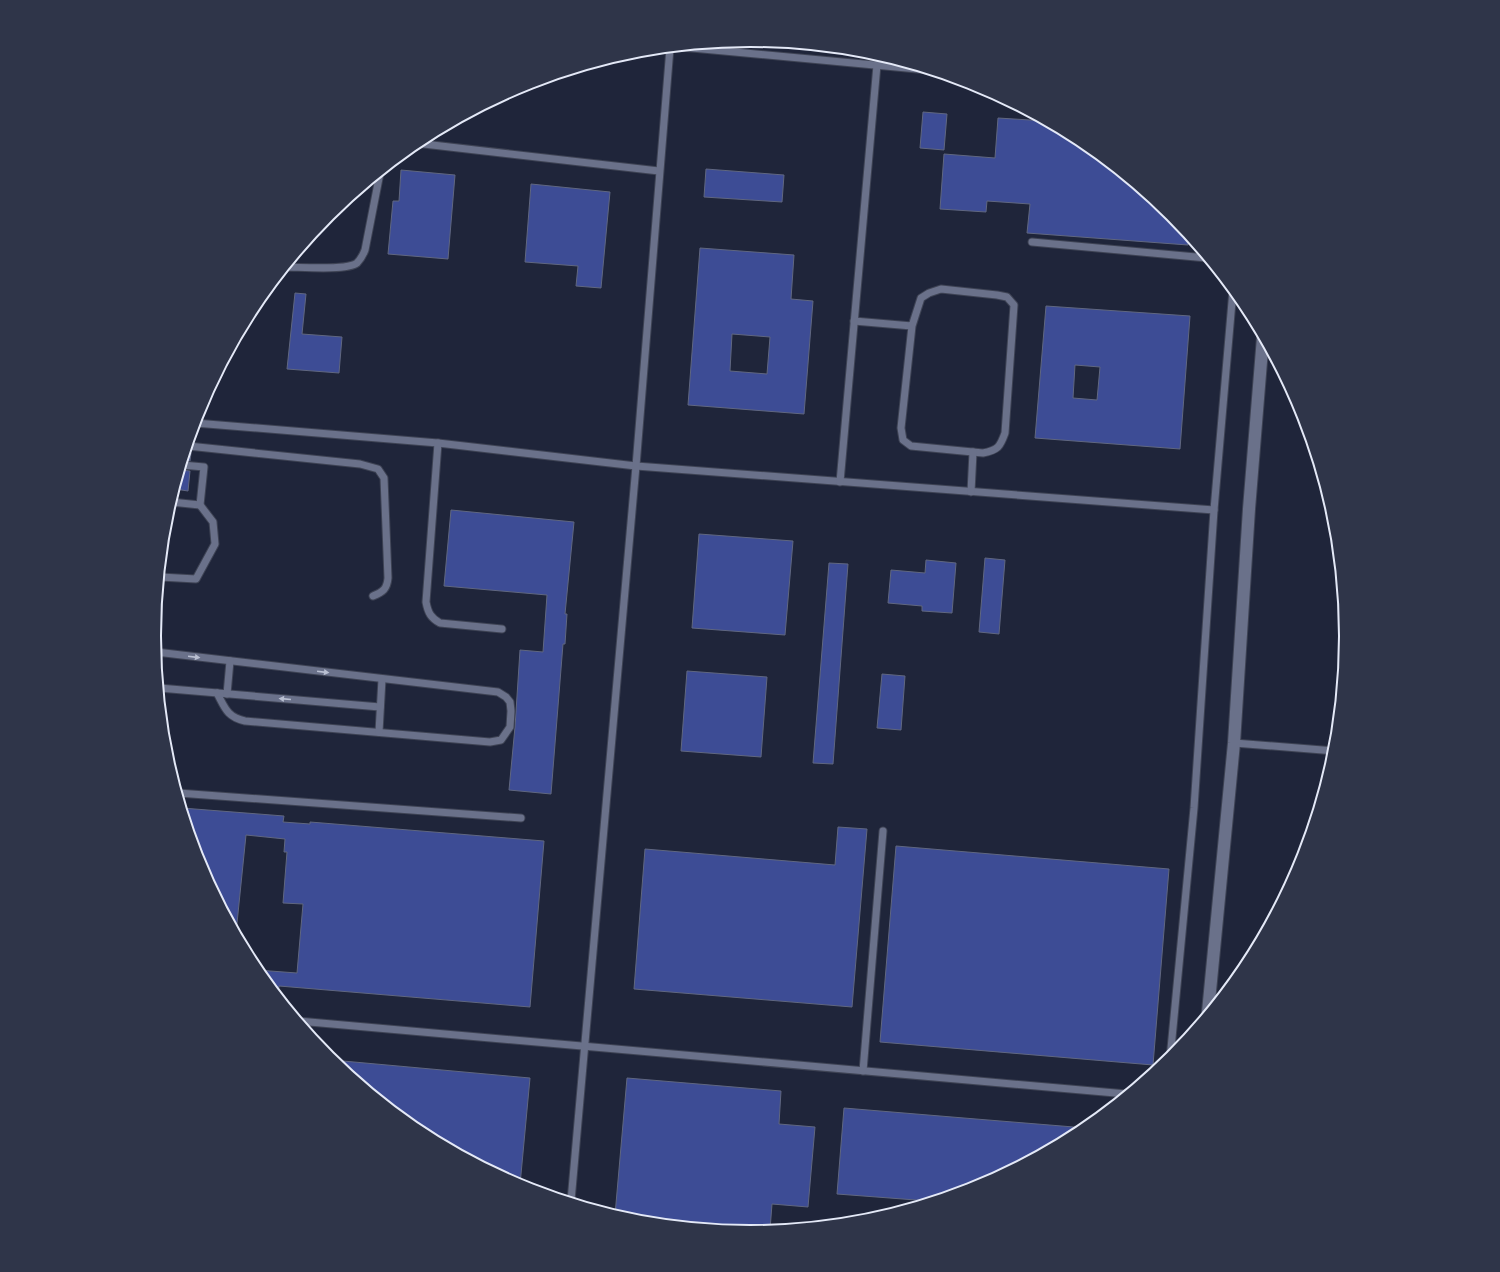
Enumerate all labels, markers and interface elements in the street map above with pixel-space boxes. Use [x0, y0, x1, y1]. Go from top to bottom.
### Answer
one-way arrow [188, 653, 200, 660]
one-way arrow [317, 669, 330, 675]
one-way arrow [279, 696, 291, 702]

